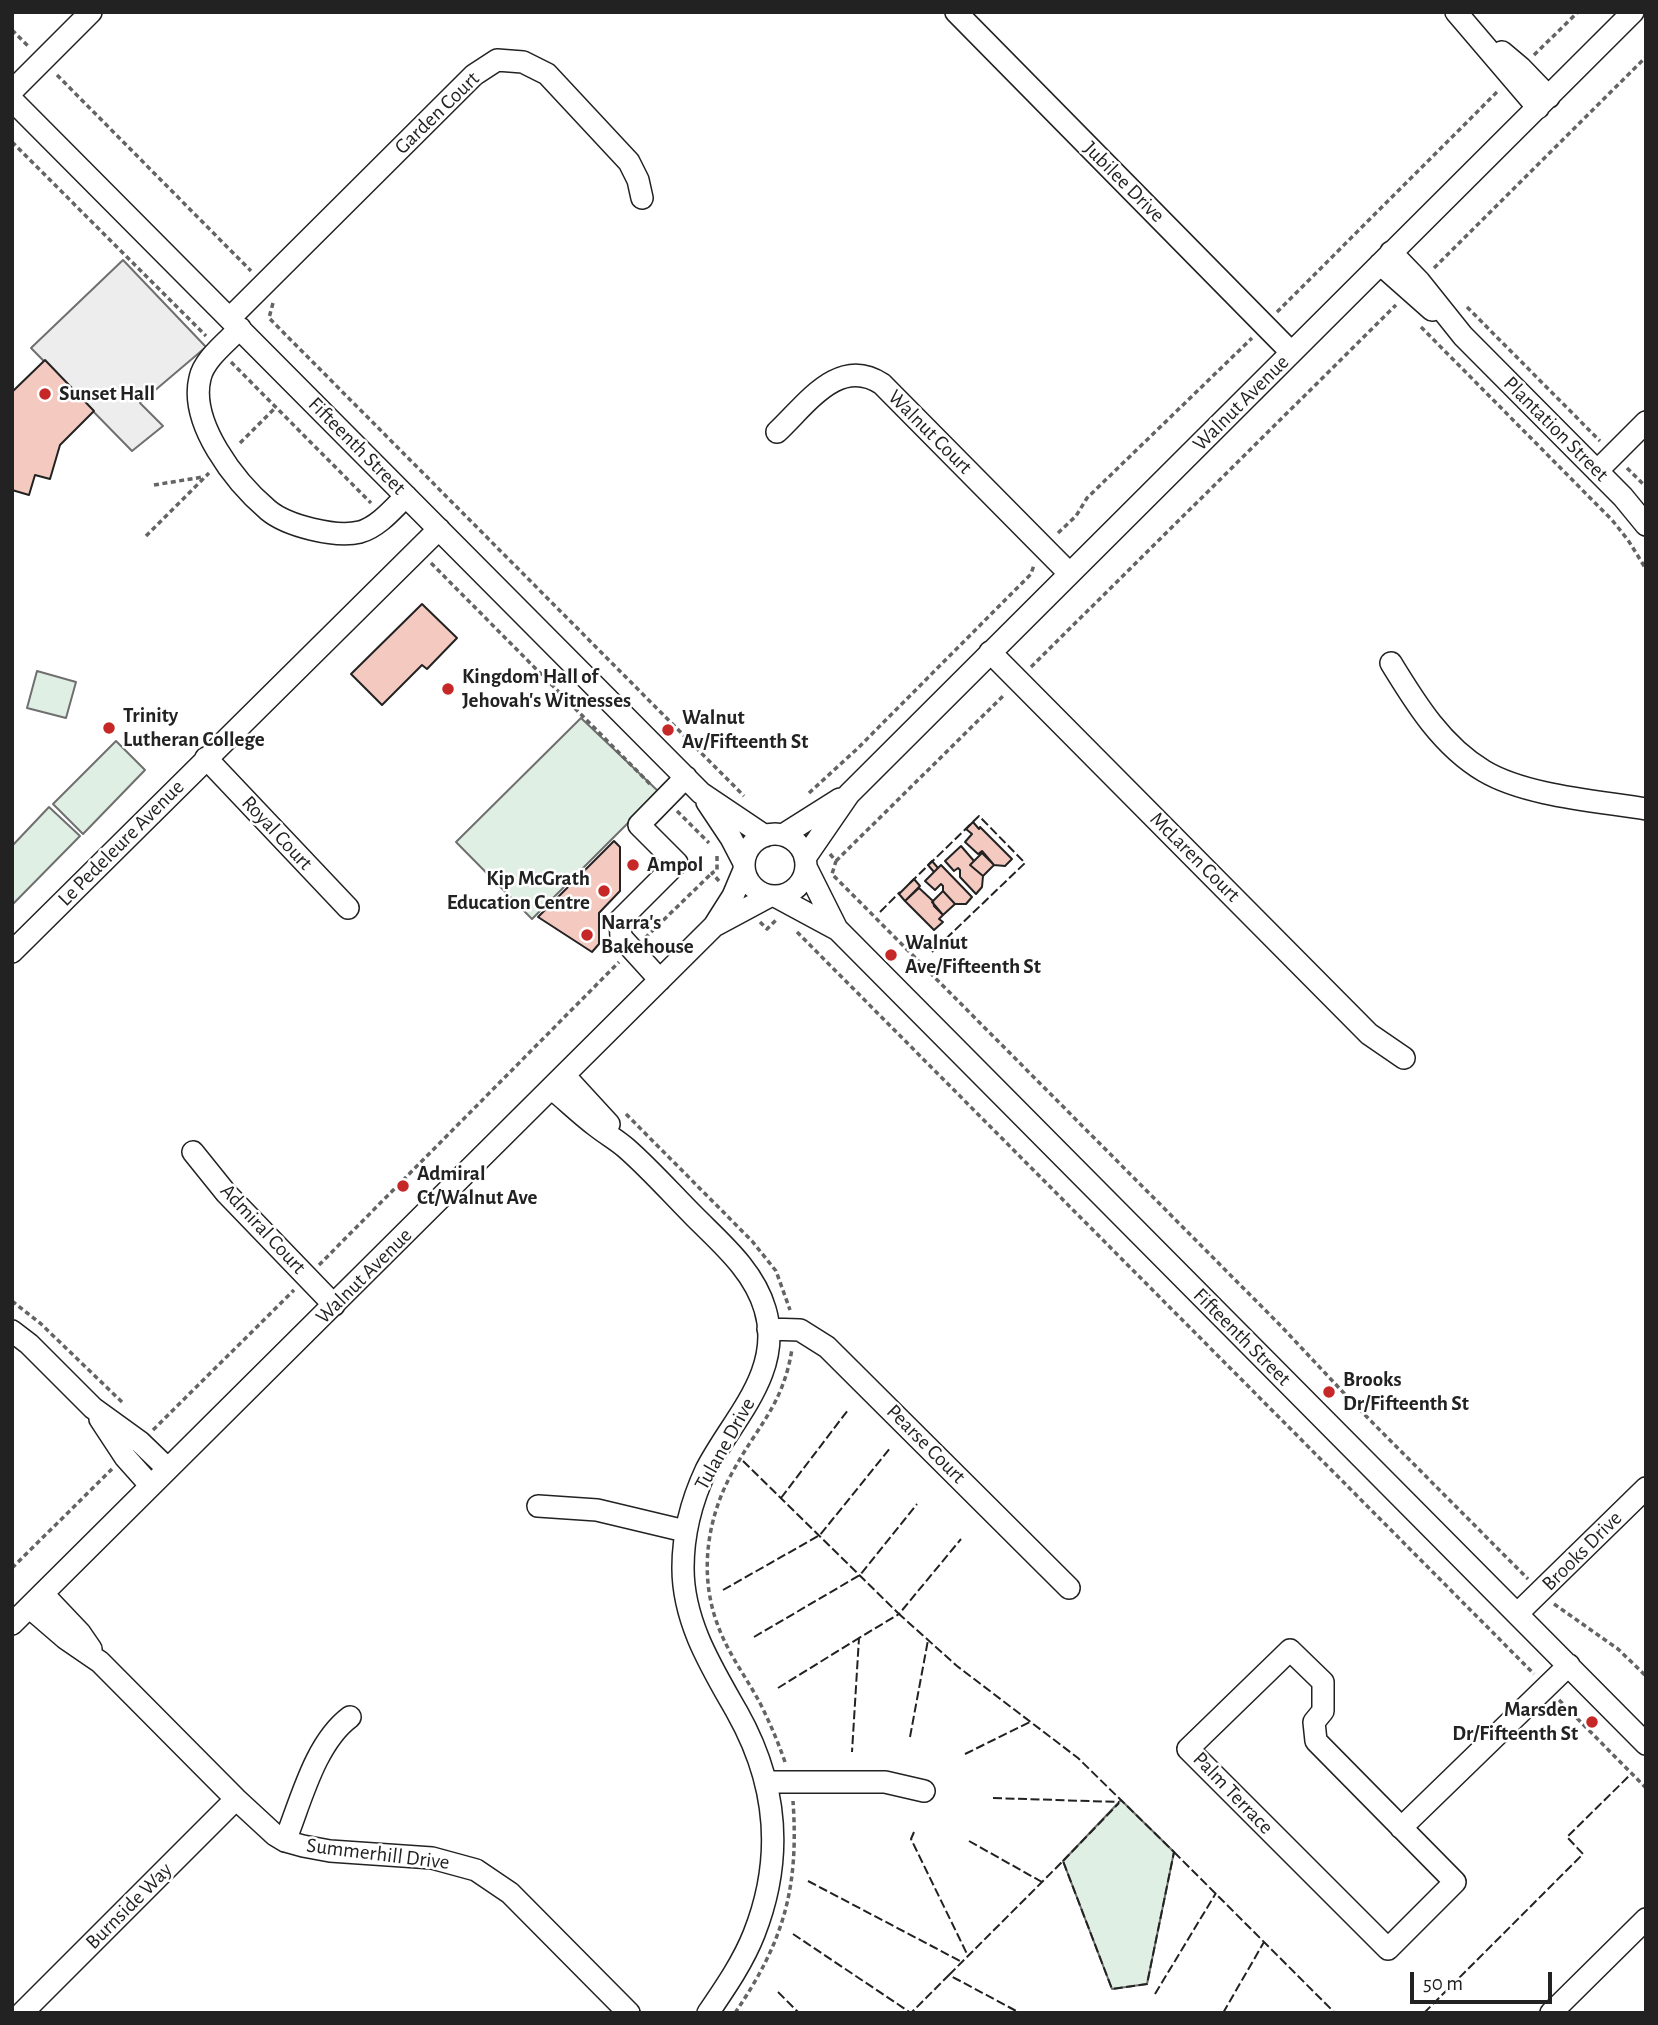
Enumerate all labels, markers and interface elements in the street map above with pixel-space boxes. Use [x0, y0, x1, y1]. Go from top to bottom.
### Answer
street label: Garden Court [389, 66, 485, 160]
street label: Jubilee Drive [1078, 136, 1170, 228]
street label: Walnut Avenue [1188, 350, 1294, 456]
street label: Plantation Street [1498, 371, 1614, 487]
place label: Sunset Hall [59, 381, 155, 407]
street label: Walnut Court [883, 385, 977, 479]
marker: Sunset Hall [37, 386, 53, 402]
street label: Fifteenth Street [303, 392, 411, 500]
place label: Kingdom Hall of Jehovah's Witnesses [462, 664, 631, 714]
marker: Kingdom Hall of Jehovah's Witnesses [440, 681, 456, 697]
place label: Trinity Lutheran College [123, 703, 265, 753]
place label: Walnut Av/Fifteenth St [682, 705, 808, 755]
marker: Trinity Lutheran College [101, 720, 117, 736]
marker: Walnut Av/Fifteenth St [660, 722, 676, 738]
street label: Le Pedeleure Avenue [53, 775, 189, 911]
street label: Royal Court [236, 791, 318, 875]
street label: McLaren Court [1145, 807, 1245, 907]
place label: Ampol [647, 852, 703, 878]
marker: Ampol [625, 857, 641, 873]
place label: Kip McGrath Education Centre [447, 866, 590, 916]
marker: Kip McGrath Education Centre [596, 883, 612, 899]
place label: Narra's Bakehouse [601, 910, 694, 960]
marker: Narra's Bakehouse [579, 927, 595, 943]
place label: Walnut Ave/Fifteenth St [905, 930, 1041, 980]
marker: Walnut Ave/Fifteenth St [883, 947, 899, 963]
place label: Admiral Ct/Walnut Ave [417, 1161, 537, 1211]
marker: Admiral Ct/Walnut Ave [395, 1178, 411, 1194]
street label: Admiral Court [215, 1179, 311, 1279]
street label: Walnut Avenue [311, 1223, 417, 1329]
street label: Fifteenth Street [1188, 1283, 1296, 1391]
place label: Brooks Dr/Fifteenth St [1343, 1367, 1469, 1417]
marker: Brooks Dr/Fifteenth St [1321, 1384, 1337, 1400]
street label: Tulane Drive [689, 1393, 761, 1495]
street label: Pearse Court [881, 1399, 971, 1489]
street label: Brooks Drive [1537, 1506, 1627, 1596]
place label: Marsden Dr/Fifteenth St [1452, 1697, 1578, 1747]
marker: Marsden Dr/Fifteenth St [1584, 1714, 1600, 1730]
street label: Palm Terrace [1187, 1747, 1279, 1839]
street label: Summerhill Drive [305, 1833, 451, 1875]
street label: Burnside Way [80, 1857, 178, 1955]
scale bar [1413, 1958, 1555, 2002]
text: 50 m [1423, 1973, 1463, 1994]

